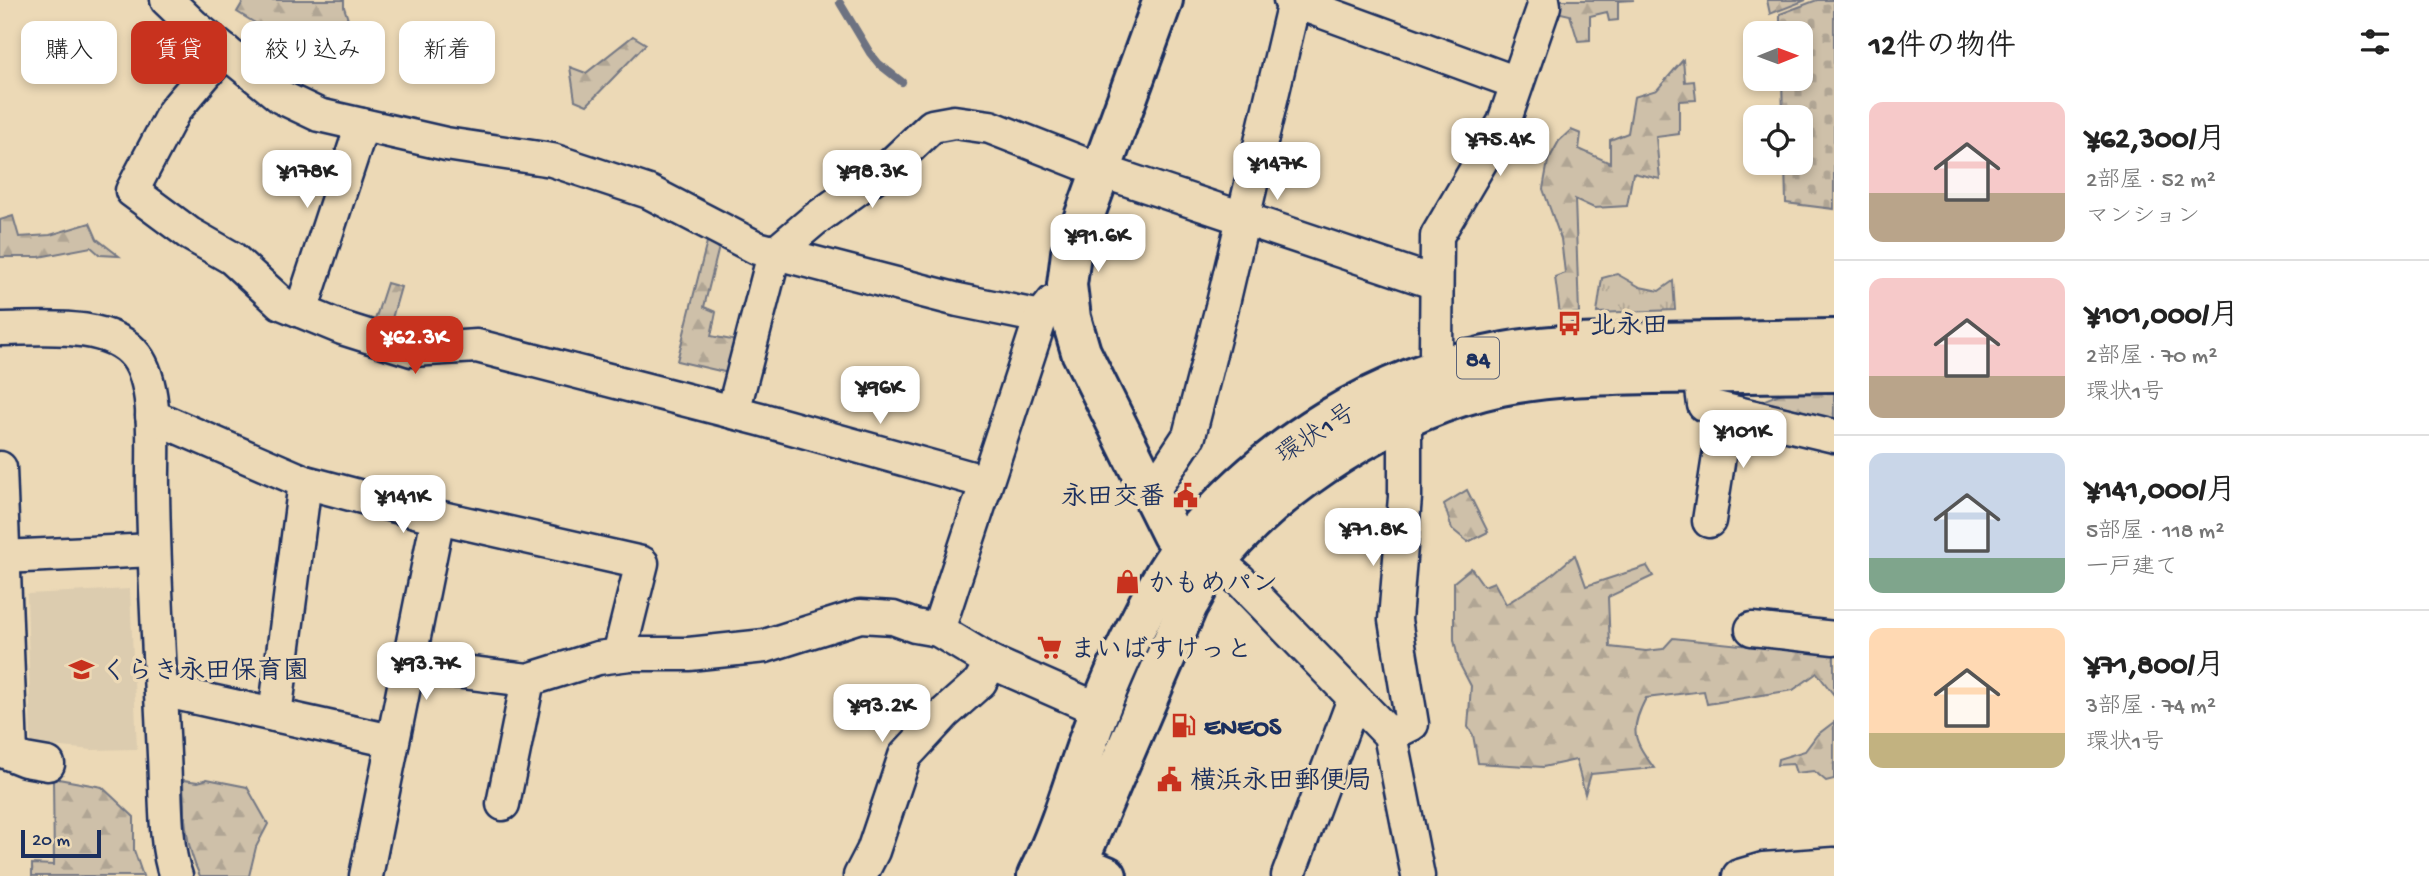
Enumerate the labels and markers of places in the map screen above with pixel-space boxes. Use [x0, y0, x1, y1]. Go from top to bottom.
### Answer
pin: ¥75.4K [1443, 118, 1557, 178]
pin: ¥147K [1228, 142, 1326, 202]
pin: ¥178K [258, 150, 356, 210]
pin: ¥98.3K [815, 150, 929, 210]
pin: ¥91.6K [1041, 215, 1155, 274]
bus stop icon: 北永田 [1556, 310, 1584, 338]
place label: 北永田 [1590, 311, 1668, 344]
pin: ¥62.3K [358, 316, 472, 376]
pin: ¥96K [839, 366, 921, 426]
pin: ¥101K [1694, 410, 1792, 470]
pin: ¥141K [354, 476, 452, 535]
public building icon: 永田交番 [1171, 481, 1199, 509]
place label: 永田交番 [1061, 482, 1165, 515]
pin: ¥71.8K [1316, 508, 1430, 568]
shop icon: かもめパン [1114, 568, 1142, 596]
place label: かもめパン [1148, 571, 1278, 602]
supermarket icon: まいばすけっと [1036, 634, 1064, 662]
place label: まいばすけっと [1070, 636, 1252, 668]
pin: ¥93.7K [369, 642, 483, 702]
school or university icon: くらき永田保育園 [67, 655, 95, 683]
place label: くらき永田保育園 [101, 656, 309, 689]
pin: ¥93.2K [825, 684, 939, 744]
fuel station icon: ENEOS [1170, 711, 1198, 739]
place label: ENEOS [1204, 714, 1282, 745]
public building icon: 横浜永田郵便局 [1156, 765, 1184, 793]
place label: 横浜永田郵便局 [1190, 766, 1372, 799]

